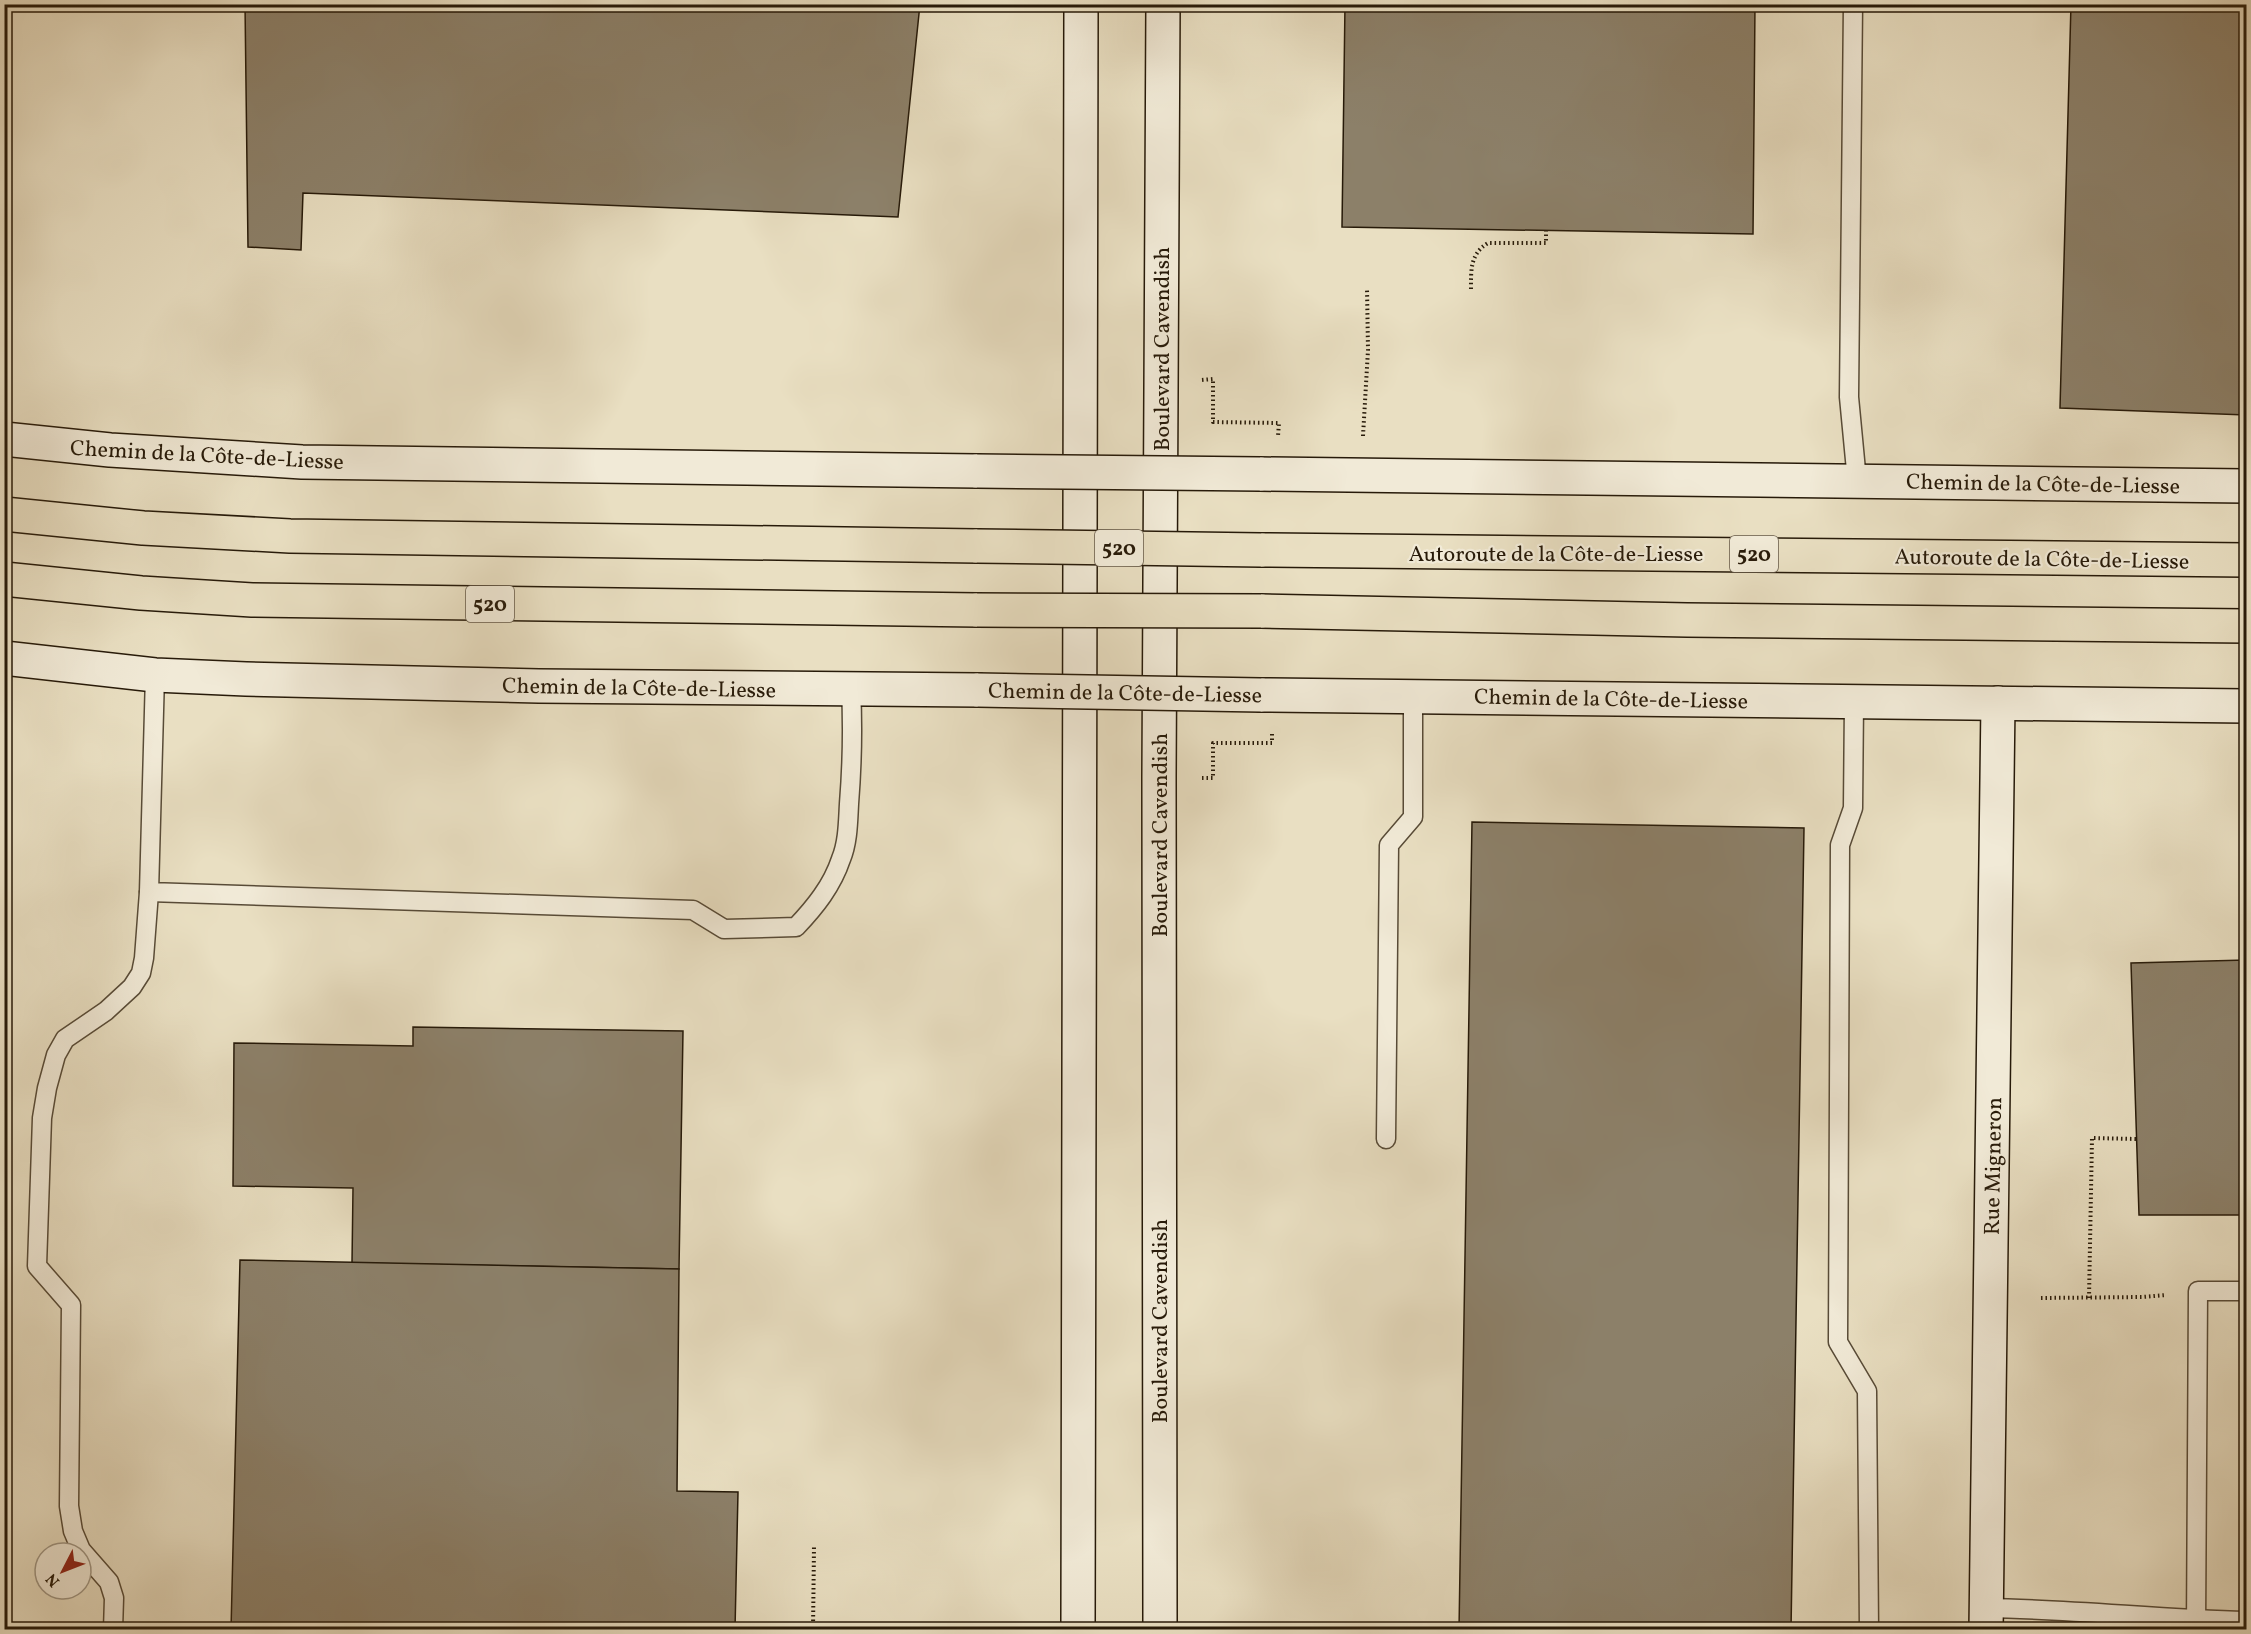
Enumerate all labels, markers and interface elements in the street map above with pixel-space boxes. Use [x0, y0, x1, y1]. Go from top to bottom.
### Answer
street label: Boulevard Cavendish [1148, 247, 1179, 451]
street label: Chemin de la Côte-de-Liesse [69, 434, 344, 479]
street label: Chemin de la Côte-de-Liesse [1906, 468, 2180, 503]
road number: 520 [1095, 530, 1143, 566]
road number: 520 [1730, 536, 1778, 572]
street label: Autoroute de la Côte-de-Liesse [1409, 540, 1703, 571]
street label: Autoroute de la Côte-de-Liesse [1894, 542, 2190, 579]
road number: 520 [466, 586, 514, 622]
street label: Chemin de la Côte-de-Liesse [502, 672, 776, 707]
street label: Chemin de la Côte-de-Liesse [988, 677, 1262, 712]
street label: Chemin de la Côte-de-Liesse [1474, 683, 1748, 718]
street label: Boulevard Cavendish [1146, 733, 1177, 937]
street label: Rue Migneron [1978, 1097, 2011, 1235]
street label: Boulevard Cavendish [1146, 1219, 1177, 1423]
north arrow [33, 1541, 93, 1601]
text: N [41, 1568, 65, 1591]

